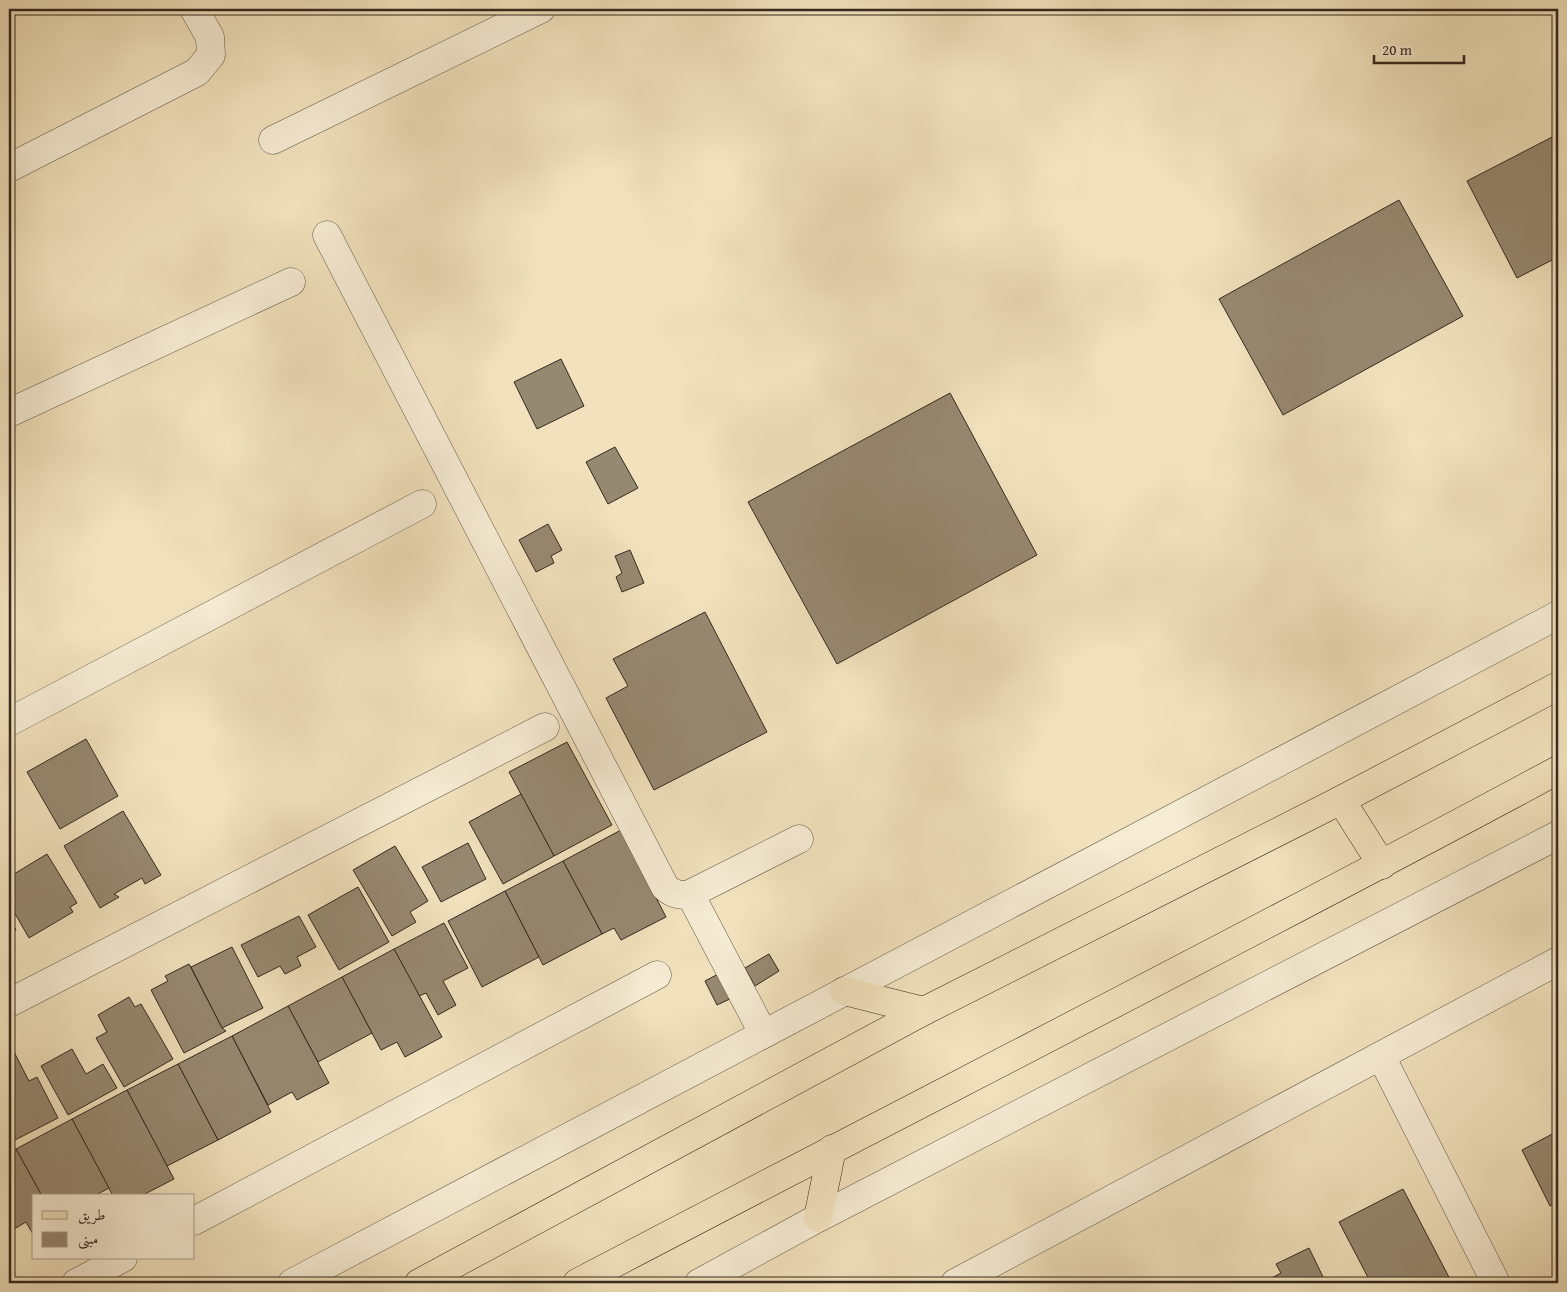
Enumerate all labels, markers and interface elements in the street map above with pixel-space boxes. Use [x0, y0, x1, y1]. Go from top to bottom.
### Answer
scale bar [1374, 32, 1464, 64]
text: 20 m [1382, 39, 1413, 60]
legend [32, 1194, 195, 1260]
text: طريق [78, 1204, 105, 1225]
text: مبنى [78, 1228, 98, 1250]

